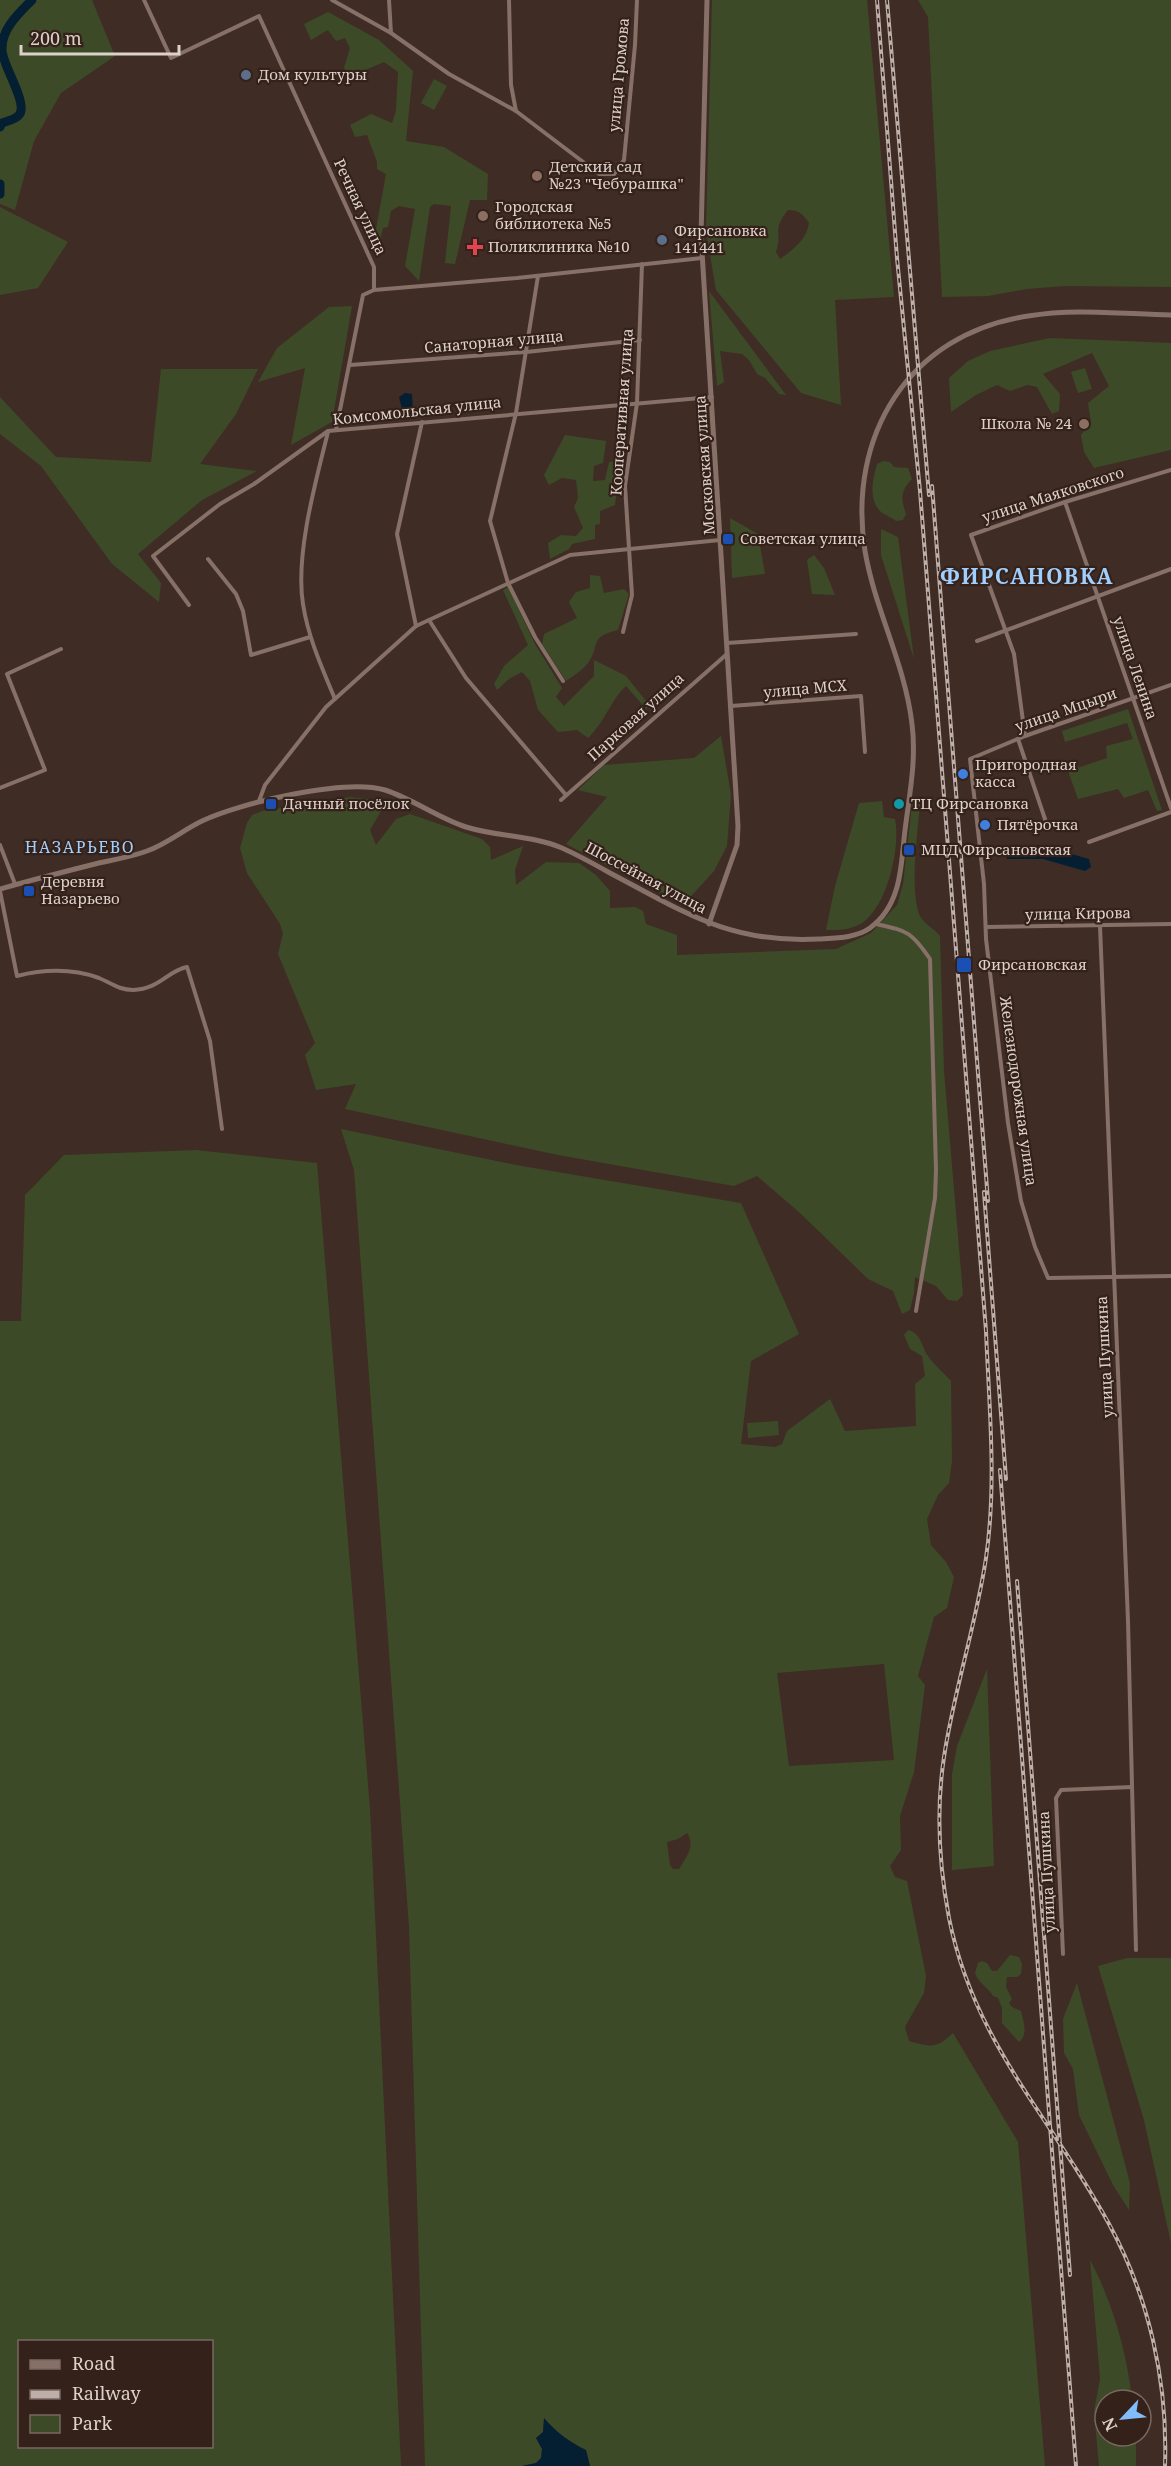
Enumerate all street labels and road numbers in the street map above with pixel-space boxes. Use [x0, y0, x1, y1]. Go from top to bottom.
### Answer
street label: улица Громова [603, 17, 633, 133]
street label: Речная улица [330, 155, 392, 258]
street label: Санаторная улица [423, 325, 564, 357]
street label: Кооперативная улица [605, 328, 637, 496]
street label: Комсомольская улица [332, 391, 502, 429]
street label: Московская улица [689, 395, 719, 536]
street label: улица Маяковского [979, 462, 1126, 526]
street label: улица Ленина [1109, 613, 1163, 722]
street label: Парковая улица [583, 668, 688, 765]
street label: улица МСХ [762, 674, 848, 702]
street label: улица Мцыри [1012, 682, 1119, 736]
street label: Шоссейная улица [582, 837, 711, 918]
street label: улица Кирова [1025, 902, 1131, 924]
street label: Железнодорожная улица [996, 994, 1042, 1187]
street label: улица Пушкина [1091, 1295, 1117, 1419]
street label: улица Пушкина [1033, 1810, 1059, 1934]

